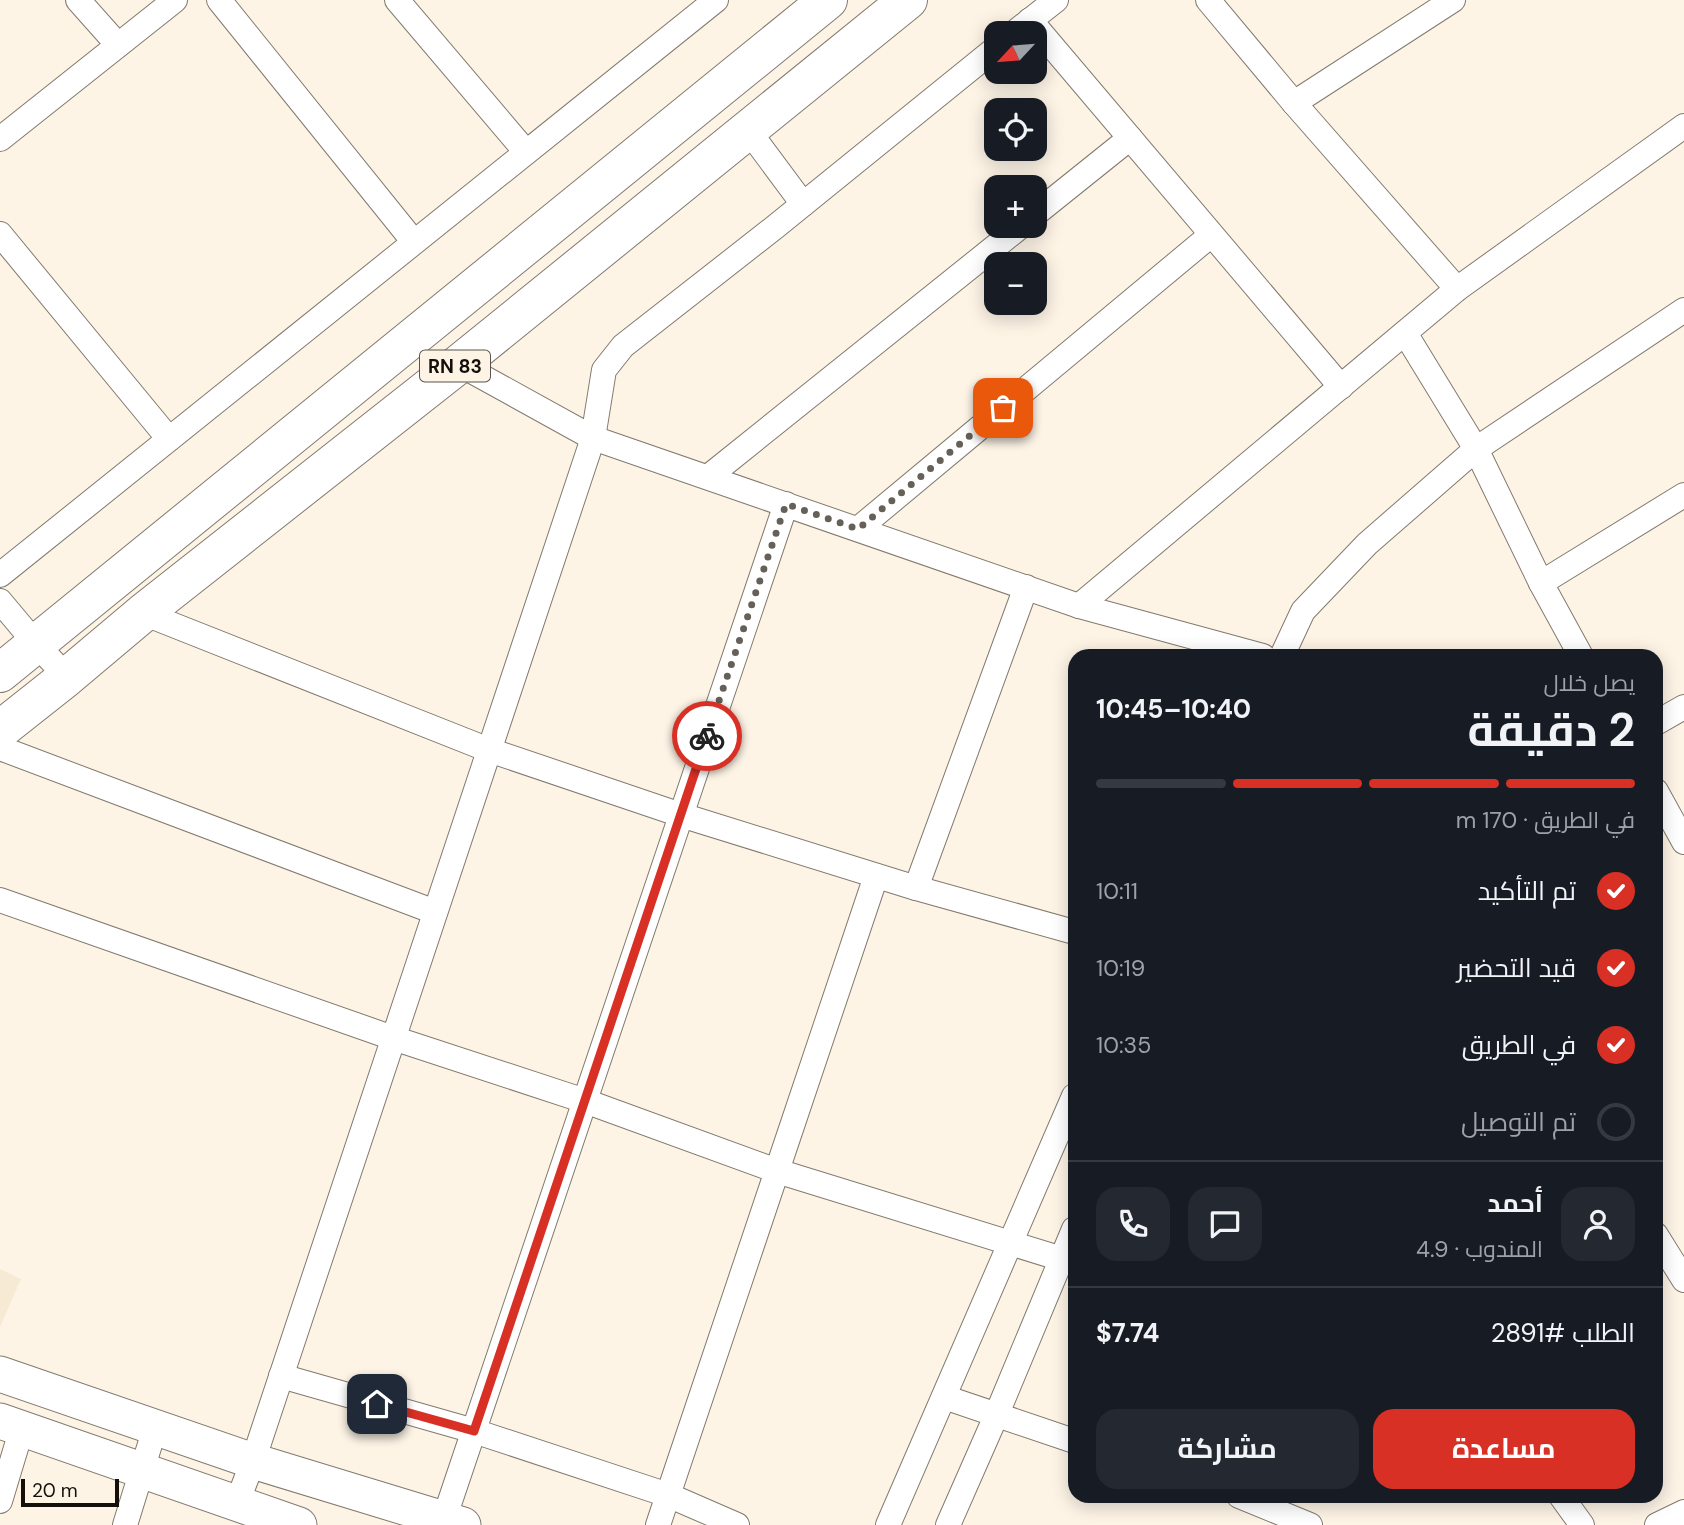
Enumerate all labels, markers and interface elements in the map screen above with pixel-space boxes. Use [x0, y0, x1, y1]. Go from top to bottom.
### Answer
north arrow [984, 21, 1046, 84]
map controls [984, 21, 1047, 315]
button: locate [984, 98, 1047, 161]
button: + [984, 175, 1047, 238]
button: − [984, 252, 1047, 315]
road number: RN 83 [420, 350, 490, 382]
pin [973, 378, 1033, 438]
icon: bag [984, 389, 1022, 427]
text: يصل خلال [1544, 668, 1635, 698]
text: 10:40–10:45 [1096, 692, 1251, 726]
text: 2 دقيقة [1468, 700, 1635, 760]
courier [672, 701, 742, 771]
icon: bike [688, 717, 726, 755]
text: في الطريق · 170 m [1456, 805, 1635, 835]
icon: check [1597, 872, 1635, 910]
text: تم التأكيد [1478, 874, 1576, 908]
text: 10:11 [1096, 876, 1138, 906]
icon: check [1597, 949, 1635, 987]
text: قيد التحضير [1457, 951, 1576, 985]
text: 10:19 [1096, 953, 1145, 983]
icon: check [1597, 1026, 1635, 1064]
text: في الطريق [1462, 1028, 1576, 1062]
text: 10:35 [1096, 1030, 1151, 1060]
text: تم التوصيل [1461, 1105, 1576, 1139]
text: أحمد [1487, 1186, 1543, 1220]
button: phone [1096, 1187, 1170, 1261]
button: chat [1188, 1187, 1262, 1261]
button: person [1561, 1187, 1635, 1261]
text: المندوب · 4.9 [1416, 1234, 1543, 1264]
text: $7.74 [1096, 1316, 1159, 1350]
text: الطلب #2891 [1491, 1316, 1635, 1350]
pin [347, 1374, 407, 1434]
icon: home [358, 1385, 396, 1423]
button: مشاركة [1096, 1409, 1359, 1489]
button: مساعدة [1373, 1409, 1635, 1489]
scale bar [21, 1476, 119, 1508]
text: 20 m [32, 1478, 78, 1503]

